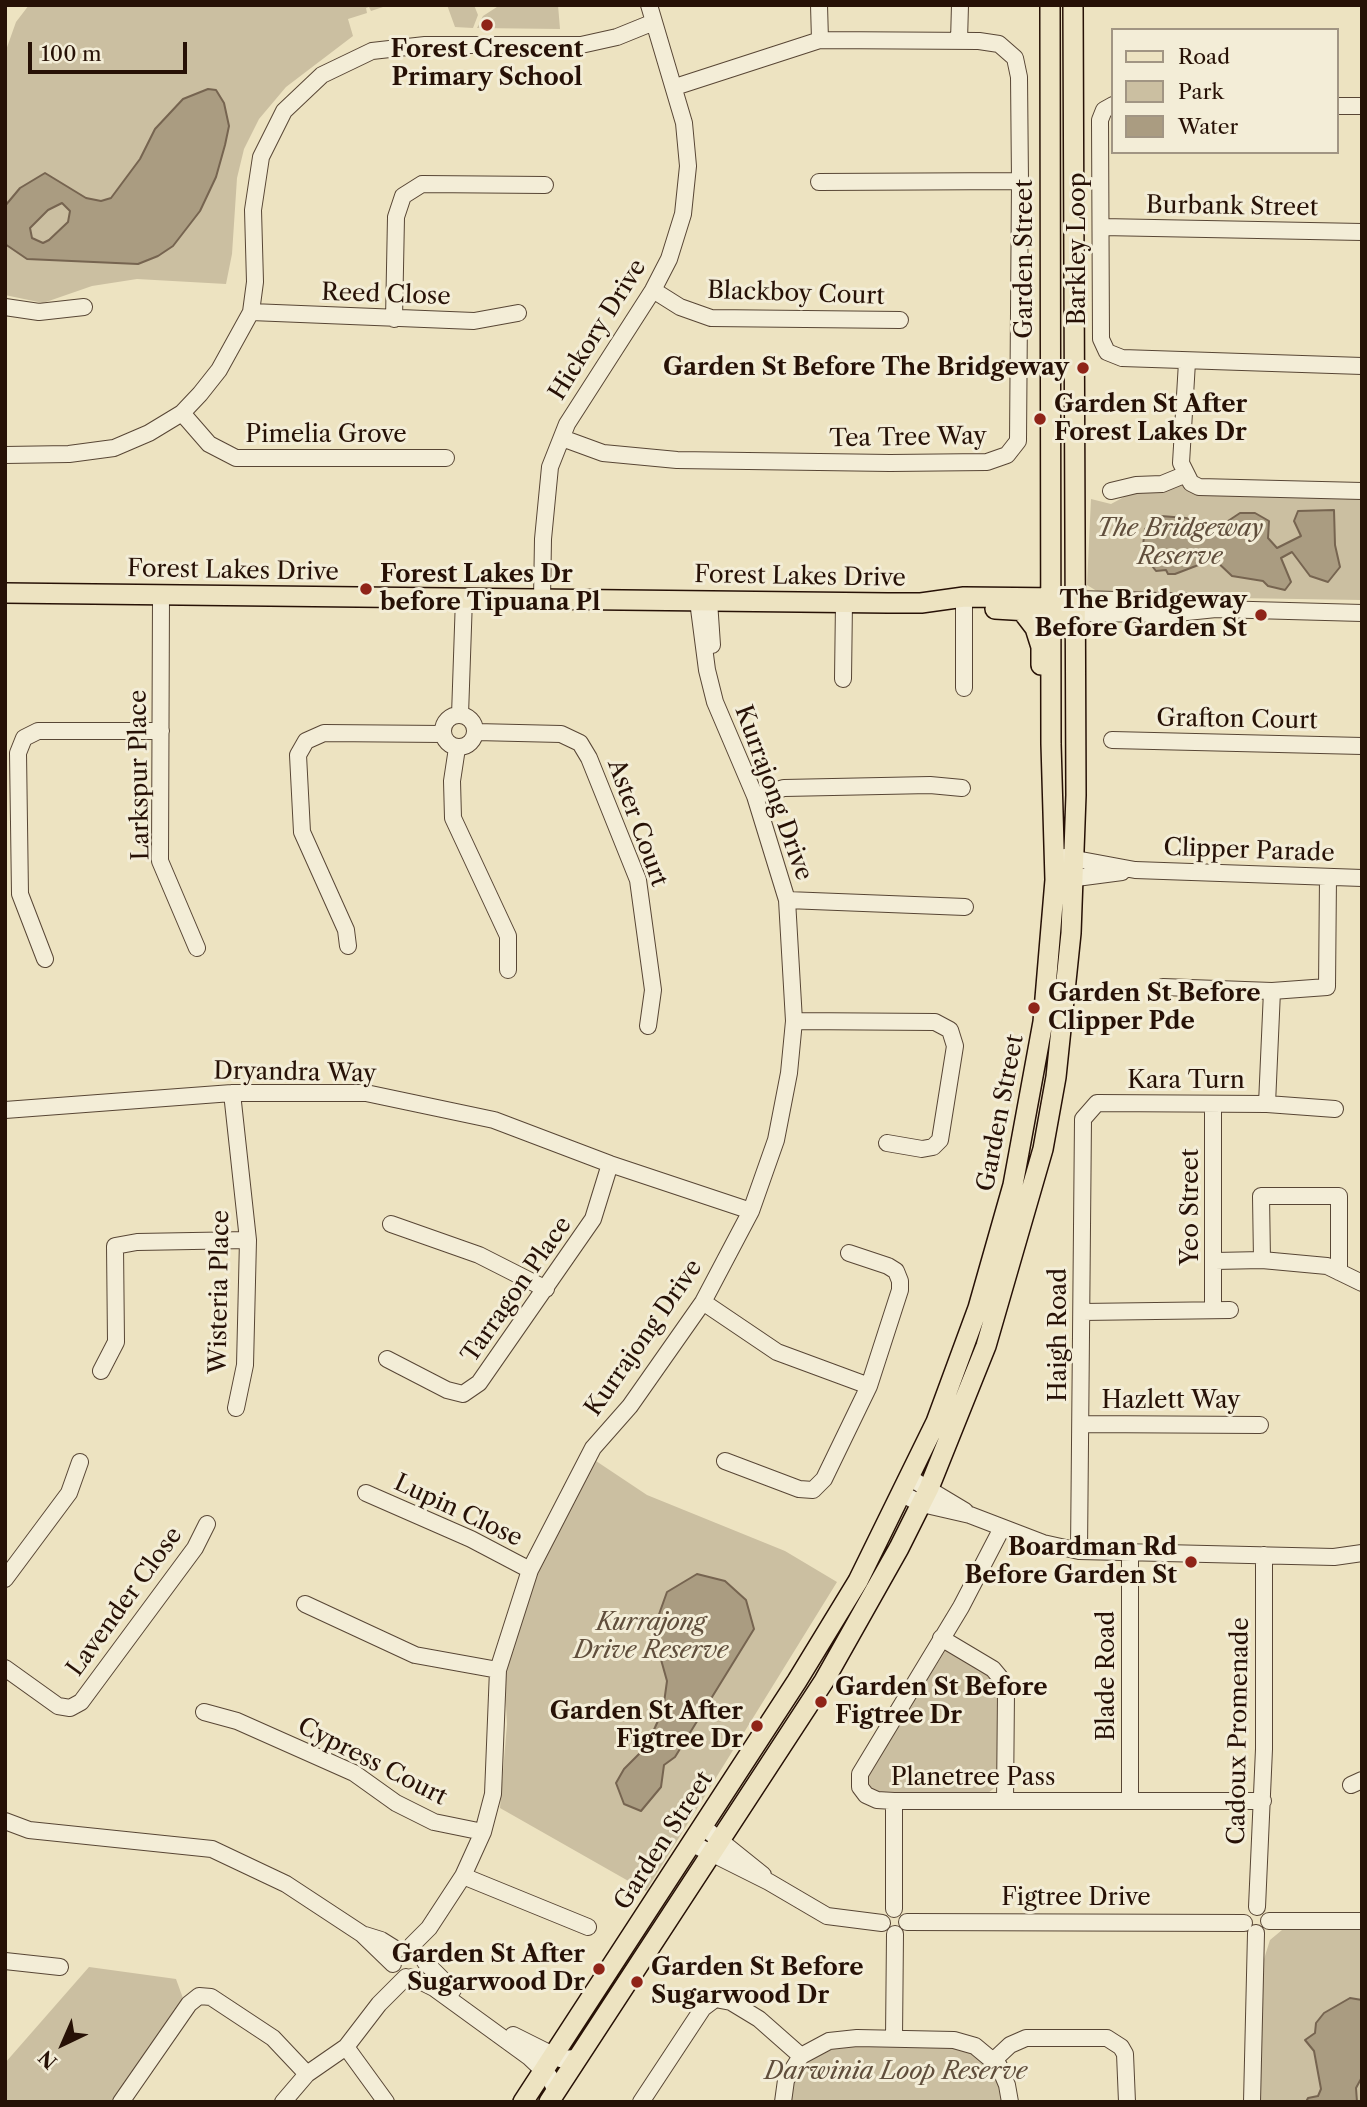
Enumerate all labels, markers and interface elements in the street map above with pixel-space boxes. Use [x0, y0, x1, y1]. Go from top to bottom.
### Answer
marker: Forest Crescent Primary School [479, 17, 495, 33]
scale bar [32, 28, 191, 72]
legend [1112, 28, 1339, 154]
place label: Forest Crescent Primary School [391, 36, 583, 92]
text: 100 m [41, 41, 102, 66]
text: Road [1178, 44, 1230, 69]
text: Park [1178, 79, 1224, 104]
text: Water [1178, 114, 1238, 139]
street label: Barkley Loop [1064, 172, 1092, 326]
street label: Garden Street [1011, 179, 1039, 339]
street label: Burbank Street [1146, 191, 1318, 223]
street label: Hickory Drive [543, 254, 653, 406]
street label: Blackboy Court [707, 277, 885, 311]
street label: Reed Close [321, 278, 451, 312]
place label: Garden St Before The Bridgeway [663, 354, 1069, 382]
marker: Garden St Before The Bridgeway [1075, 360, 1091, 376]
place label: Garden St After Forest Lakes Dr [1054, 391, 1247, 447]
marker: Garden St After Forest Lakes Dr [1032, 411, 1048, 427]
street label: Pimelia Grove [245, 421, 407, 449]
street label: Tea Tree Way [829, 422, 987, 454]
park label: The Bridgeway Reserve [1097, 515, 1263, 571]
street label: Forest Lakes Drive [127, 555, 339, 587]
place label: Forest Lakes Dr before Tipuana Pl [380, 561, 601, 617]
street label: Forest Lakes Drive [694, 561, 906, 593]
marker: Forest Lakes Dr before Tipuana Pl [358, 581, 374, 597]
place label: The Bridgeway Before Garden St [1035, 587, 1247, 643]
marker: The Bridgeway Before Garden St [1253, 607, 1269, 623]
street label: Larkspur Place [124, 689, 156, 861]
street label: Kurrajong Drive [728, 702, 818, 884]
street label: Grafton Court [1156, 704, 1318, 736]
street label: Aster Court [601, 756, 673, 890]
street label: Clipper Parade [1163, 834, 1335, 868]
place label: Garden St Before Clipper Pde [1048, 980, 1260, 1036]
marker: Garden St Before Clipper Pde [1026, 1000, 1042, 1016]
street label: Garden Street [972, 1032, 1030, 1194]
street label: Dryandra Way [213, 1057, 377, 1089]
street label: Kara Turn [1127, 1067, 1245, 1095]
street label: Yeo Street [1177, 1149, 1205, 1265]
street label: Wisteria Place [204, 1210, 236, 1374]
street label: Tarragon Place [456, 1212, 578, 1368]
street label: Kurrajong Drive [579, 1254, 709, 1422]
street label: Haigh Road [1045, 1268, 1073, 1402]
street label: Hazlett Way [1102, 1387, 1240, 1415]
street label: Lupin Close [389, 1469, 527, 1553]
street label: Lavender Close [61, 1522, 189, 1682]
place label: Boardman Rd Before Garden St [965, 1534, 1177, 1590]
marker: Boardman Rd Before Garden St [1183, 1554, 1199, 1570]
park label: Kurrajong Drive Reserve [574, 1609, 728, 1665]
street label: Blade Road [1093, 1611, 1121, 1741]
street label: Cadoux Promenade [1223, 1617, 1255, 1845]
place label: Garden St Before Figtree Dr [835, 1674, 1047, 1730]
marker: Garden St Before Figtree Dr [813, 1694, 829, 1710]
place label: Garden St After Figtree Dr [550, 1698, 743, 1754]
street label: Cypress Court [292, 1712, 452, 1812]
marker: Garden St After Figtree Dr [749, 1718, 765, 1734]
street label: Planetree Pass [891, 1764, 1055, 1792]
street label: Garden Street [609, 1766, 719, 1916]
street label: Figtree Drive [1001, 1884, 1151, 1912]
place label: Garden St After Sugarwood Dr [392, 1941, 585, 1997]
place label: Garden St Before Sugarwood Dr [651, 1954, 863, 2010]
marker: Garden St After Sugarwood Dr [591, 1961, 607, 1977]
marker: Garden St Before Sugarwood Dr [629, 1974, 645, 1990]
north arrow [28, 2009, 98, 2079]
text: N [34, 2045, 62, 2073]
park label: Darwinia Loop Reserve [765, 2058, 1027, 2086]

